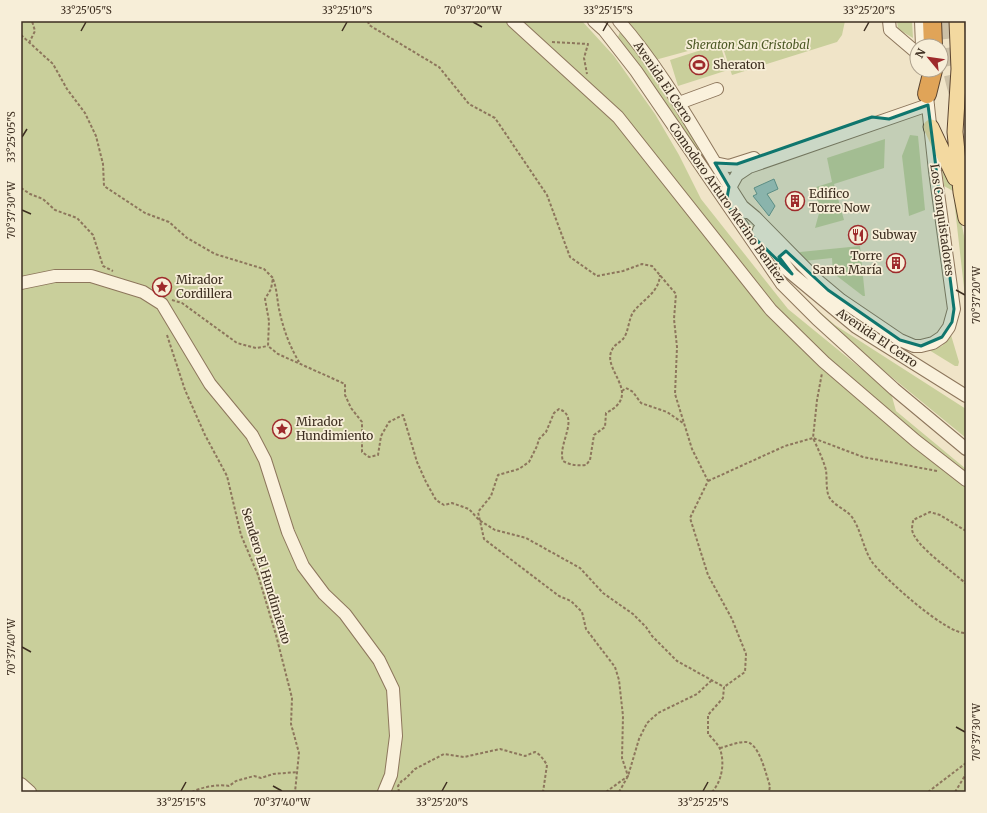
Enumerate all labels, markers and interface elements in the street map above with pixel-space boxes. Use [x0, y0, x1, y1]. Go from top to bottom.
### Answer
text: 33°25'05"S [60, 4, 112, 17]
text: 33°25'10"S [322, 4, 372, 17]
text: 70°37'20"W [444, 4, 503, 17]
text: 33°25'15"S [583, 4, 633, 17]
text: 33°25'20"S [843, 4, 895, 17]
street label: Avenida El Cerro [630, 37, 696, 125]
park label: Sheraton San Cristobal [686, 37, 810, 52]
north arrow [909, 38, 949, 78]
text: N [912, 46, 929, 60]
sports icon: Sheraton [688, 54, 710, 76]
place label: Sheraton [713, 57, 765, 72]
text: 33°25'05"S [5, 111, 18, 163]
street label: Comodoro Arturo Merino Benítez [666, 120, 789, 286]
street label: Los Conquistadores [927, 163, 958, 277]
text: 70°37'30"W [5, 180, 18, 239]
place label: Edifico Torre Now [809, 186, 871, 215]
building icon: Edifico Torre Now [784, 190, 806, 212]
restaurant icon: Subway [847, 224, 869, 246]
place label: Subway [872, 227, 917, 242]
place label: Torre Santa María [812, 248, 883, 277]
building icon: Torre Santa María [885, 252, 907, 274]
text: 70°37'20"W [970, 265, 983, 324]
place label: Mirador Cordillera [176, 272, 233, 301]
place icon: Mirador Cordillera [151, 276, 173, 298]
street label: Avenida El Cerro [833, 304, 921, 370]
place label: Mirador Hundimiento [296, 414, 373, 443]
place icon: Mirador Hundimiento [271, 418, 293, 440]
street label: Sendero El Hundimiento [239, 506, 294, 646]
text: 70°37'40"W [5, 618, 18, 675]
text: 70°37'30"W [970, 702, 983, 761]
text: 33°25'15"S [156, 796, 206, 809]
text: 70°37'40"W [254, 796, 311, 809]
text: 33°25'20"S [416, 796, 468, 809]
text: 33°25'25"S [678, 796, 728, 809]

